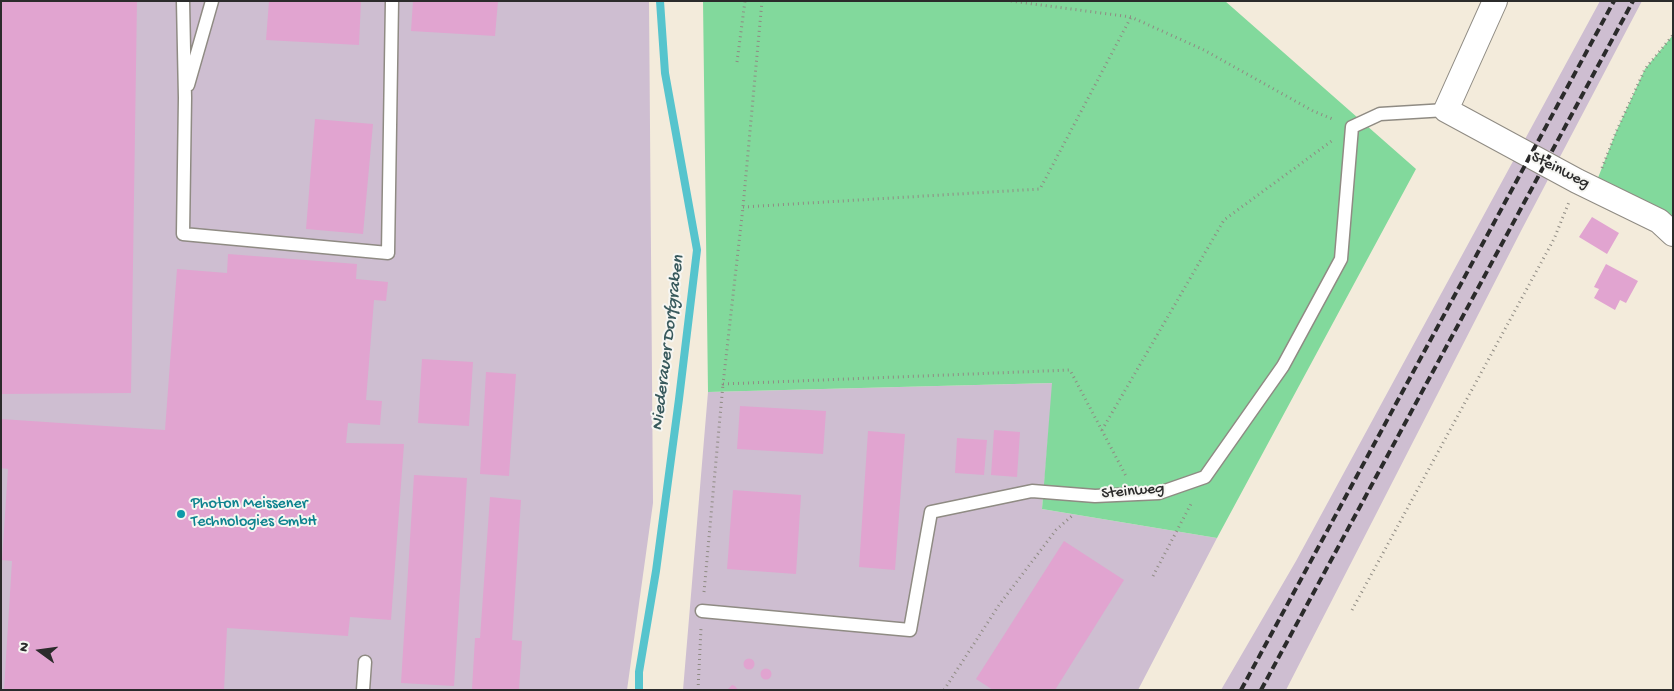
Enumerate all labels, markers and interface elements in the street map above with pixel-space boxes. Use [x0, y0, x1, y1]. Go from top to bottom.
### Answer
street label: Steinweg [1528, 148, 1592, 194]
water label: Niederauer Dorfgraben [648, 254, 690, 432]
street label: Steinweg [1101, 480, 1165, 504]
place label: Photon Meissener Technologies GmbH [191, 495, 317, 533]
marker: Photon Meissener Technologies GmbH [175, 508, 187, 520]
north arrow [15, 626, 65, 676]
text: N [16, 641, 34, 654]

